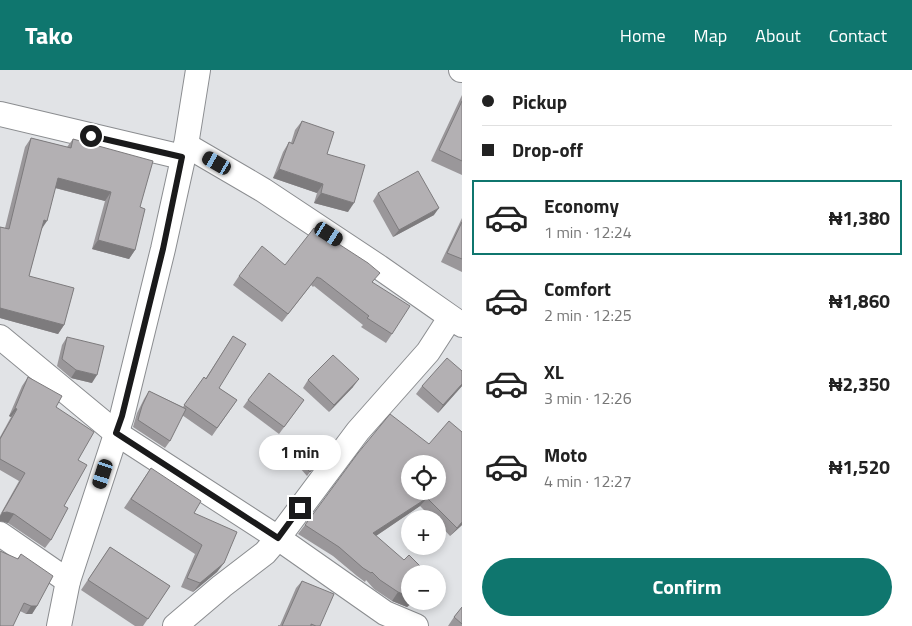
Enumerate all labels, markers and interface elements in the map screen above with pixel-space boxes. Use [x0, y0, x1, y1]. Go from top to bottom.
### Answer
text: Tako [25, 17, 73, 53]
text: Home [620, 22, 666, 49]
text: Map [694, 22, 727, 49]
text: About [755, 22, 801, 49]
text: Contact [829, 22, 887, 49]
text: Pickup [512, 87, 567, 116]
route start [80, 125, 102, 147]
text: Drop-off [512, 135, 583, 164]
car [200, 149, 233, 177]
text: Economy [544, 191, 619, 220]
icon: car [484, 195, 529, 240]
text: ₦1,380 [829, 203, 890, 232]
car [312, 220, 345, 248]
text: 1 min · 12:24 [544, 220, 632, 244]
text: Comfort [544, 274, 611, 303]
icon: car [484, 278, 529, 323]
text: ₦1,860 [829, 286, 890, 315]
text: 2 min · 12:25 [544, 303, 632, 327]
text: XL [544, 357, 564, 386]
icon: car [484, 361, 529, 406]
text: ₦2,350 [829, 369, 890, 398]
text: 3 min · 12:26 [544, 386, 632, 410]
callout: 1 min [259, 436, 341, 470]
text: 1 min [281, 440, 319, 464]
text: Moto [544, 440, 587, 469]
icon: car [484, 444, 529, 489]
text: ₦1,520 [829, 452, 890, 481]
map controls [401, 455, 446, 610]
button: locate [401, 455, 446, 500]
car [91, 457, 114, 491]
text: 4 min · 12:27 [544, 469, 632, 493]
route end [289, 497, 311, 519]
button: + [401, 510, 446, 555]
button: Confirm [482, 558, 892, 616]
button: − [401, 565, 446, 610]

